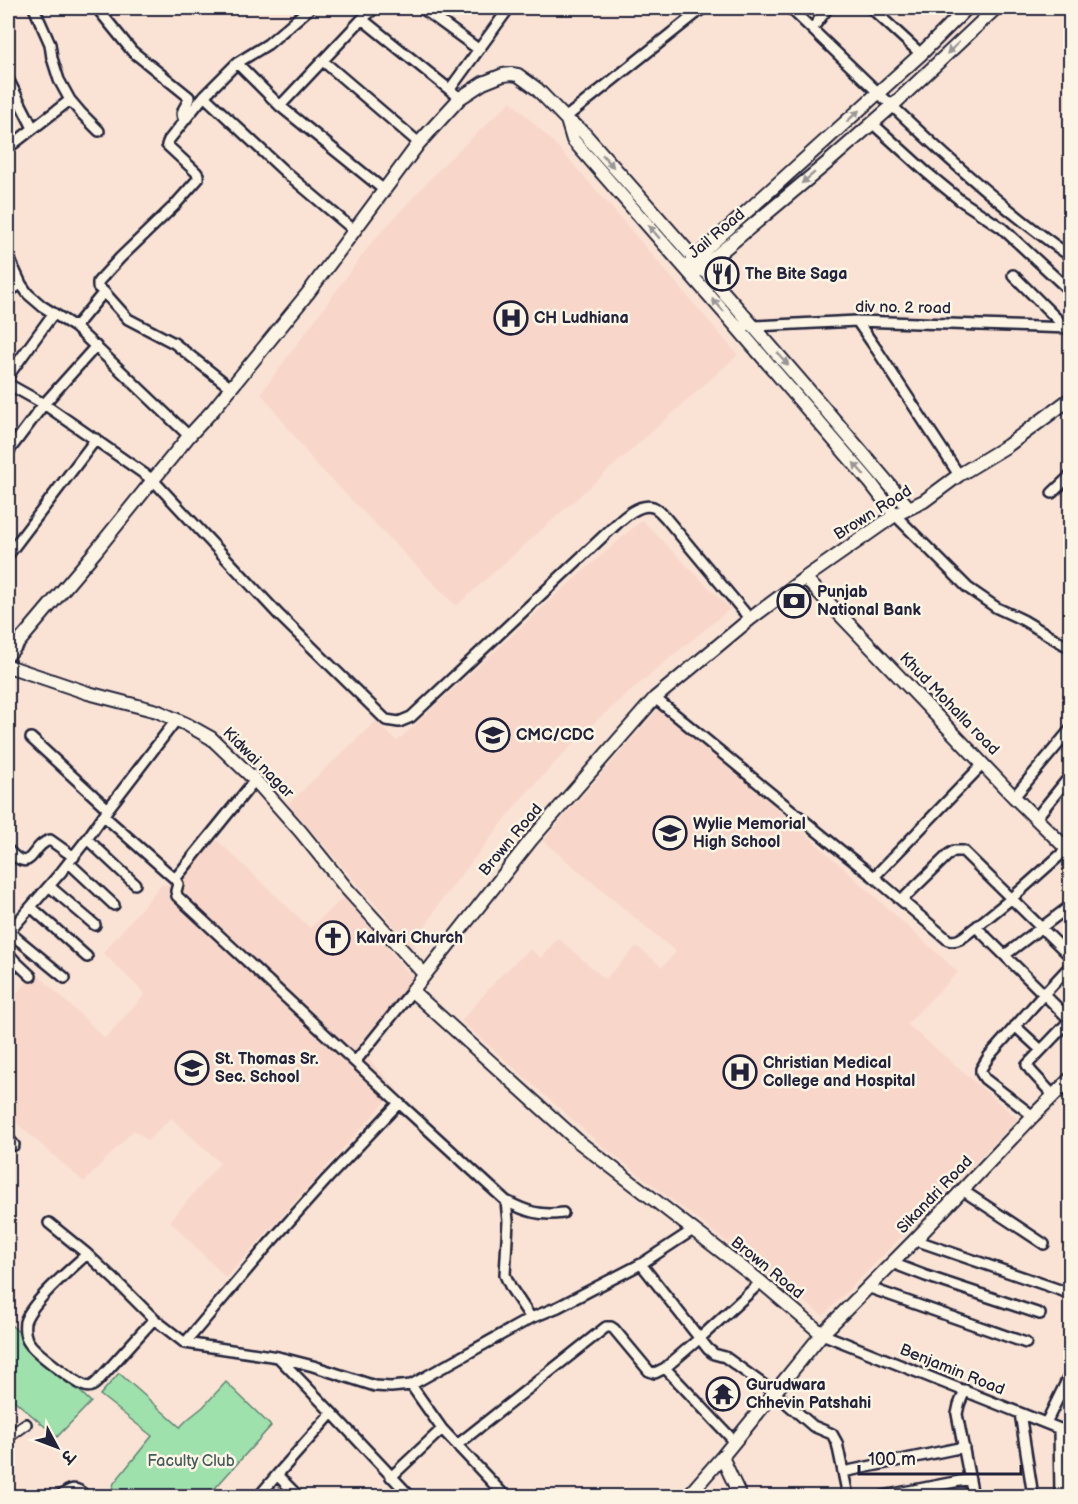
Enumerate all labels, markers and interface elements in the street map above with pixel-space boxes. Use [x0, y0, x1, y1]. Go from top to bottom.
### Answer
one-way arrow [947, 40, 961, 54]
one-way arrow [846, 109, 861, 123]
one-way arrow [601, 153, 615, 168]
one-way arrow [800, 172, 816, 185]
street label: Jail Road [685, 205, 749, 263]
one-way arrow [648, 225, 661, 240]
restaurant icon: The Bite Saga [704, 256, 740, 292]
place label: The Bite Saga [745, 265, 847, 284]
one-way arrow [712, 298, 725, 313]
street label: div no. 2 road [855, 298, 951, 318]
hospital icon: CH Ludhiana [493, 300, 529, 336]
place label: CH Ludhiana [534, 309, 629, 328]
one-way arrow [776, 351, 789, 367]
one-way arrow [853, 462, 866, 477]
street label: Brown Road [831, 482, 915, 544]
bank icon: Punjab National Bank [776, 583, 812, 619]
place label: Punjab National Bank [817, 583, 921, 620]
street label: Khud Mohalla road [895, 649, 1003, 759]
school or university icon: CMC/CDC [475, 717, 511, 753]
street label: Kidwai nagar [219, 724, 298, 803]
place label: CMC/CDC [516, 726, 594, 745]
street label: Brown Road [475, 800, 547, 880]
school or university icon: Wylie Memorial High School [652, 815, 688, 851]
place label: Wylie Memorial High School [693, 815, 806, 852]
church icon: Kalvari Church [315, 920, 351, 956]
place label: Kalvari Church [356, 929, 463, 948]
school or university icon: St. Thomas Sr. Sec. School [174, 1050, 210, 1086]
place label: St. Thomas Sr. Sec. School [215, 1050, 319, 1087]
hospital icon: Christian Medical College and Hospital [722, 1054, 758, 1090]
place label: Christian Medical College and Hospital [763, 1054, 915, 1091]
street label: Sikandri Road [893, 1152, 977, 1238]
street label: Brown Road [727, 1233, 807, 1303]
street label: Benjamin Road [897, 1340, 1007, 1400]
temple icon: Gurudwara Chhevin Patshahi [705, 1376, 741, 1412]
place label: Gurudwara Chhevin Patshahi [746, 1376, 871, 1413]
north arrow [27, 1417, 87, 1477]
scale bar [859, 1438, 1021, 1476]
text: उ [56, 1444, 79, 1467]
text: 100 m [868, 1449, 916, 1470]
park label: Faculty Club [147, 1452, 235, 1471]

